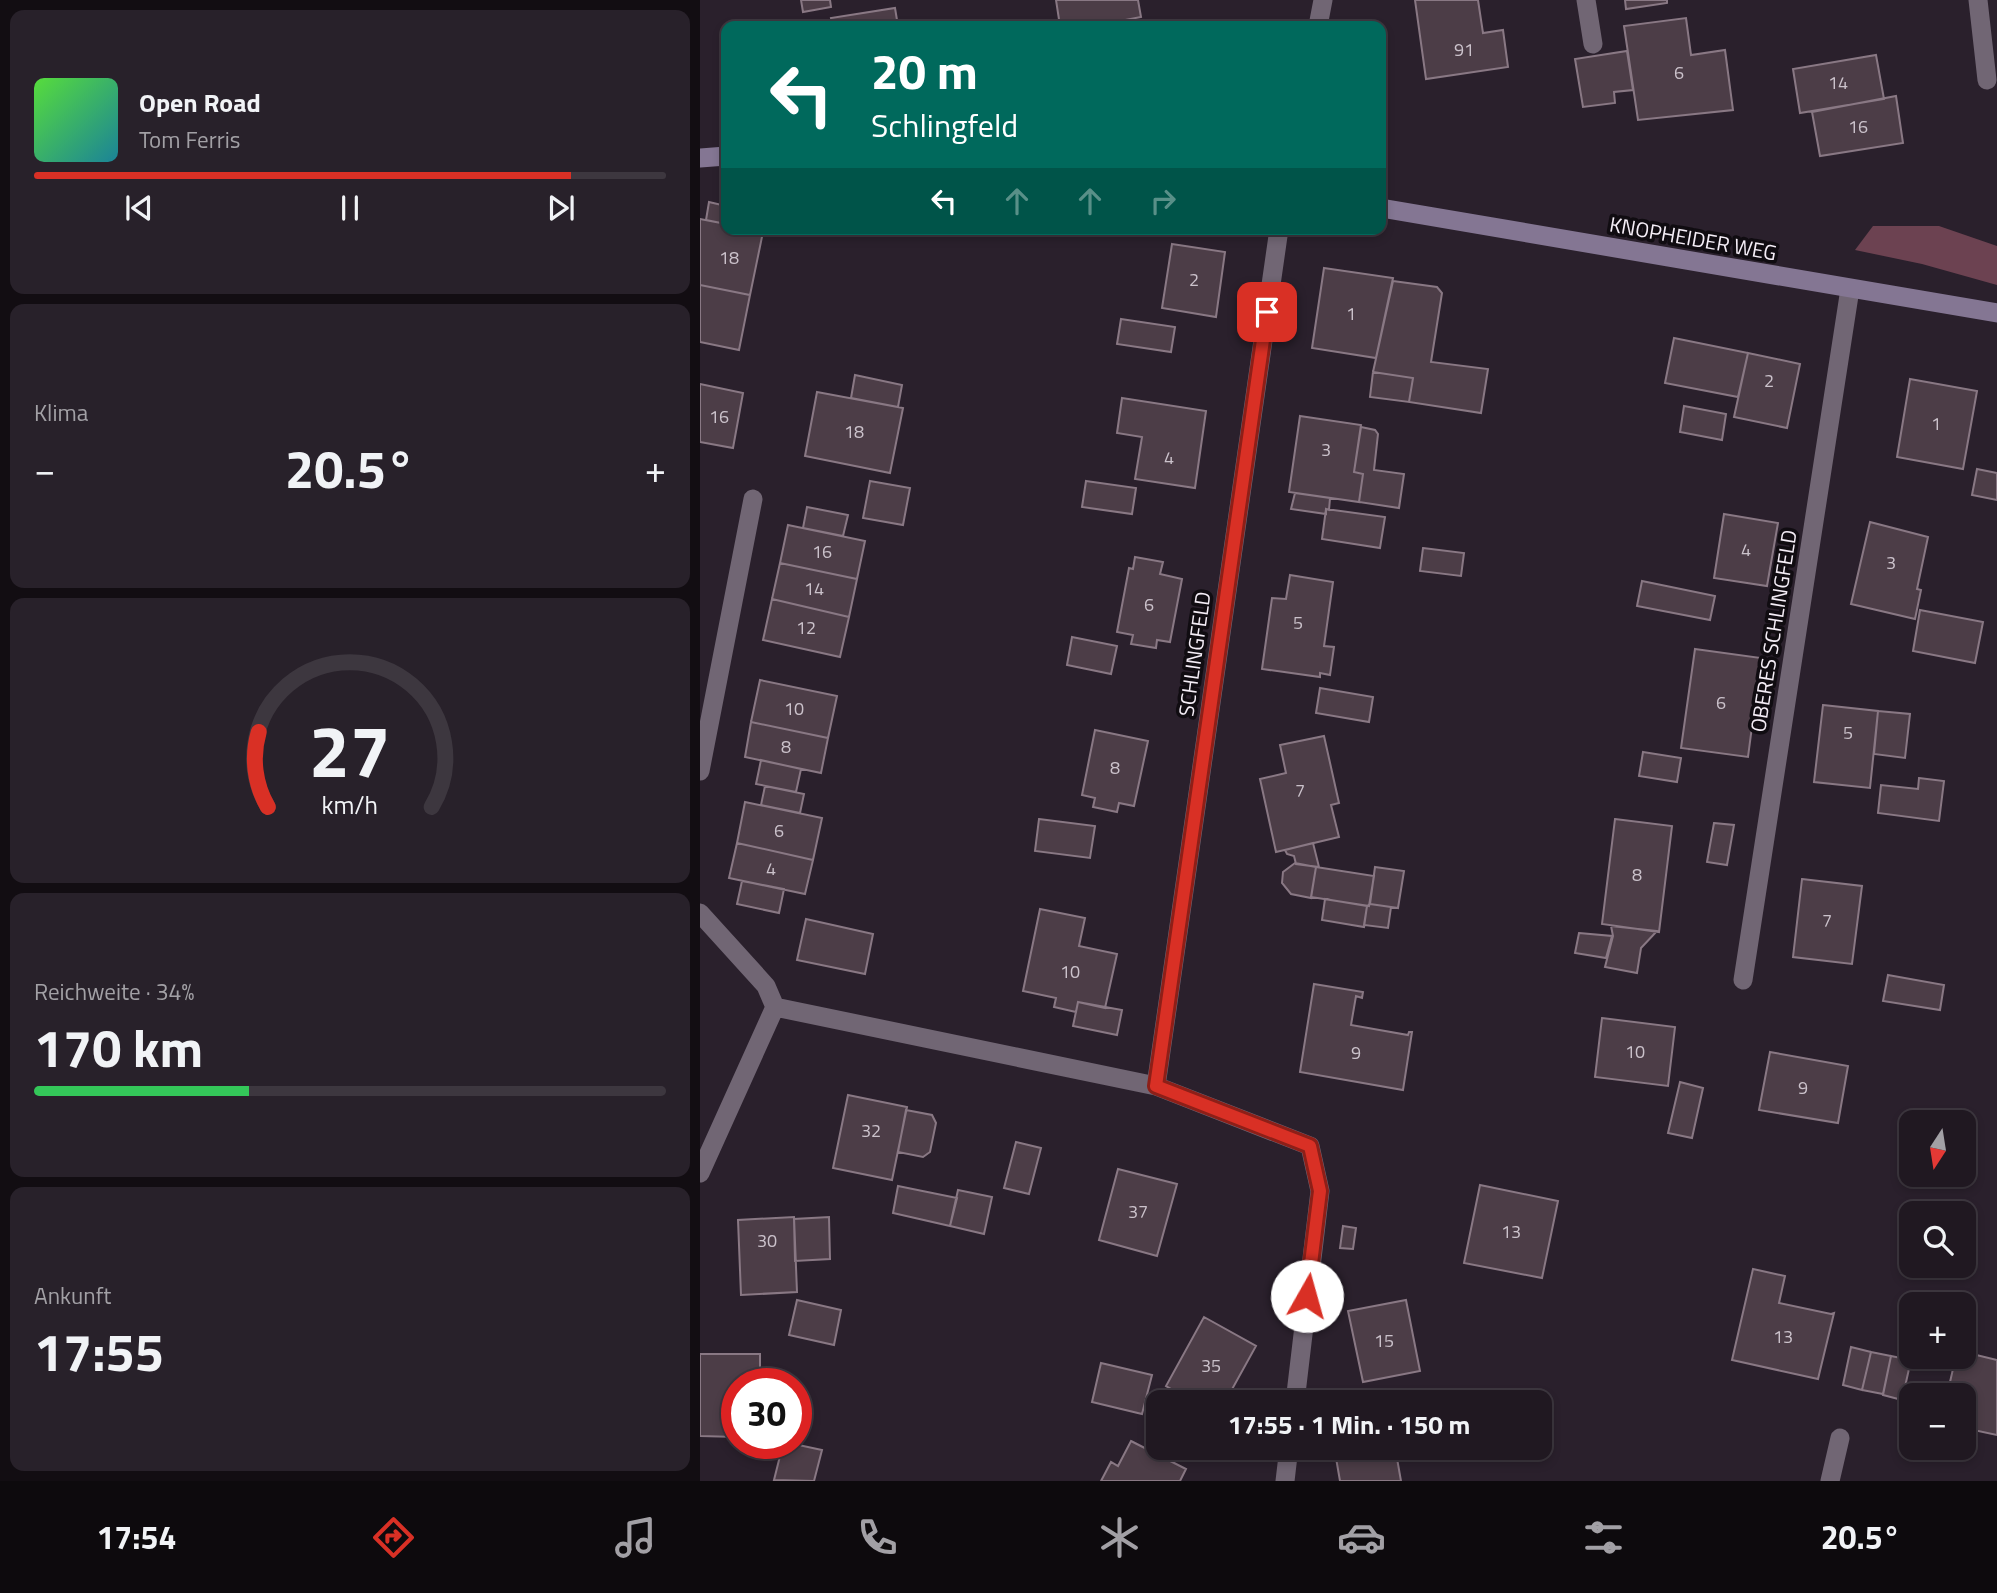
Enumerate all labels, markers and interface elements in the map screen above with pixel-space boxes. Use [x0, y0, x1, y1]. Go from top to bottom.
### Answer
text: 20 m [871, 33, 978, 108]
house number: 91 [1454, 36, 1474, 63]
icon: left [756, 49, 847, 140]
house number: 6 [1674, 59, 1684, 86]
house number: 14 [1828, 69, 1848, 96]
text: Open Road [139, 83, 261, 122]
text: Schlingfeld [871, 101, 1018, 149]
house number: 16 [1848, 113, 1868, 140]
text: Tom Ferris [139, 122, 240, 157]
icon: left [925, 182, 963, 220]
icon: ahead [998, 182, 1036, 220]
icon: ahead [1071, 182, 1109, 220]
icon: right [1144, 182, 1182, 220]
icon: previous [120, 189, 158, 227]
icon: pause [331, 189, 369, 227]
icon: next [542, 189, 580, 227]
street label: KNOPHEIDER WEG [1607, 208, 1779, 268]
house number: 18 [719, 244, 739, 271]
house number: 2 [1189, 266, 1199, 293]
pin [1237, 282, 1297, 342]
icon: arrive [1248, 293, 1286, 331]
house number: 1 [1346, 300, 1356, 327]
house number: 2 [1764, 367, 1774, 394]
text: Klima [34, 395, 88, 430]
house number: 16 [709, 403, 729, 430]
house number: 1 [1931, 410, 1941, 437]
house number: 18 [844, 418, 864, 445]
text: 20.5° [285, 429, 415, 508]
house number: 3 [1321, 436, 1331, 463]
text: − [34, 440, 55, 498]
text: + [645, 440, 666, 498]
house number: 4 [1164, 444, 1174, 471]
street label: OBERES SCHLINGFELD [1741, 527, 1805, 734]
house number: 4 [1741, 536, 1751, 563]
house number: 16 [812, 538, 832, 565]
house number: 3 [1886, 549, 1896, 576]
house number: 14 [804, 575, 824, 602]
street label: SCHLINGFELD [1169, 589, 1219, 718]
house number: 6 [1144, 591, 1154, 618]
house number: 5 [1293, 609, 1303, 636]
house number: 12 [796, 614, 816, 641]
house number: 6 [1716, 689, 1726, 716]
text: 27 [309, 695, 391, 805]
house number: 10 [784, 695, 804, 722]
house number: 5 [1843, 719, 1853, 746]
house number: 8 [781, 733, 791, 760]
house number: 8 [1110, 754, 1120, 781]
house number: 7 [1295, 777, 1305, 804]
text: km/h [322, 785, 378, 823]
house number: 6 [774, 817, 784, 844]
house number: 4 [766, 855, 776, 882]
house number: 8 [1632, 861, 1642, 888]
house number: 7 [1822, 907, 1832, 934]
house number: 10 [1060, 958, 1080, 985]
text: Reichweite · 34% [34, 974, 194, 1009]
text: 170 km [34, 1008, 203, 1087]
house number: 10 [1625, 1038, 1645, 1065]
house number: 9 [1351, 1039, 1361, 1066]
house number: 9 [1798, 1074, 1808, 1101]
north arrow [1899, 1110, 1976, 1186]
map controls [1899, 1110, 1976, 1460]
house number: 32 [861, 1117, 881, 1144]
house number: 37 [1128, 1198, 1148, 1225]
button: search [1899, 1201, 1976, 1278]
house number: 13 [1501, 1218, 1521, 1245]
house number: 30 [757, 1227, 777, 1254]
position arrow [1270, 1259, 1344, 1333]
text: Ankunft [34, 1278, 111, 1313]
button: + [1899, 1292, 1976, 1369]
text: 17:55 [34, 1312, 164, 1391]
house number: 13 [1773, 1323, 1793, 1350]
house number: 15 [1374, 1327, 1394, 1354]
house number: 35 [1201, 1352, 1221, 1379]
speed limit sign: 30 [721, 1368, 812, 1459]
button: − [1899, 1383, 1976, 1460]
text: 17:55 · 1 Min. · 150 m [1228, 1405, 1470, 1444]
text: 17:54 [96, 1513, 176, 1561]
icon: directions [369, 1513, 418, 1562]
icon: music [611, 1513, 660, 1562]
icon: phone [853, 1513, 902, 1562]
icon: climate [1095, 1513, 1144, 1562]
icon: car [1337, 1513, 1386, 1562]
icon: filters [1579, 1513, 1628, 1562]
text: 20.5° [1821, 1513, 1901, 1561]

